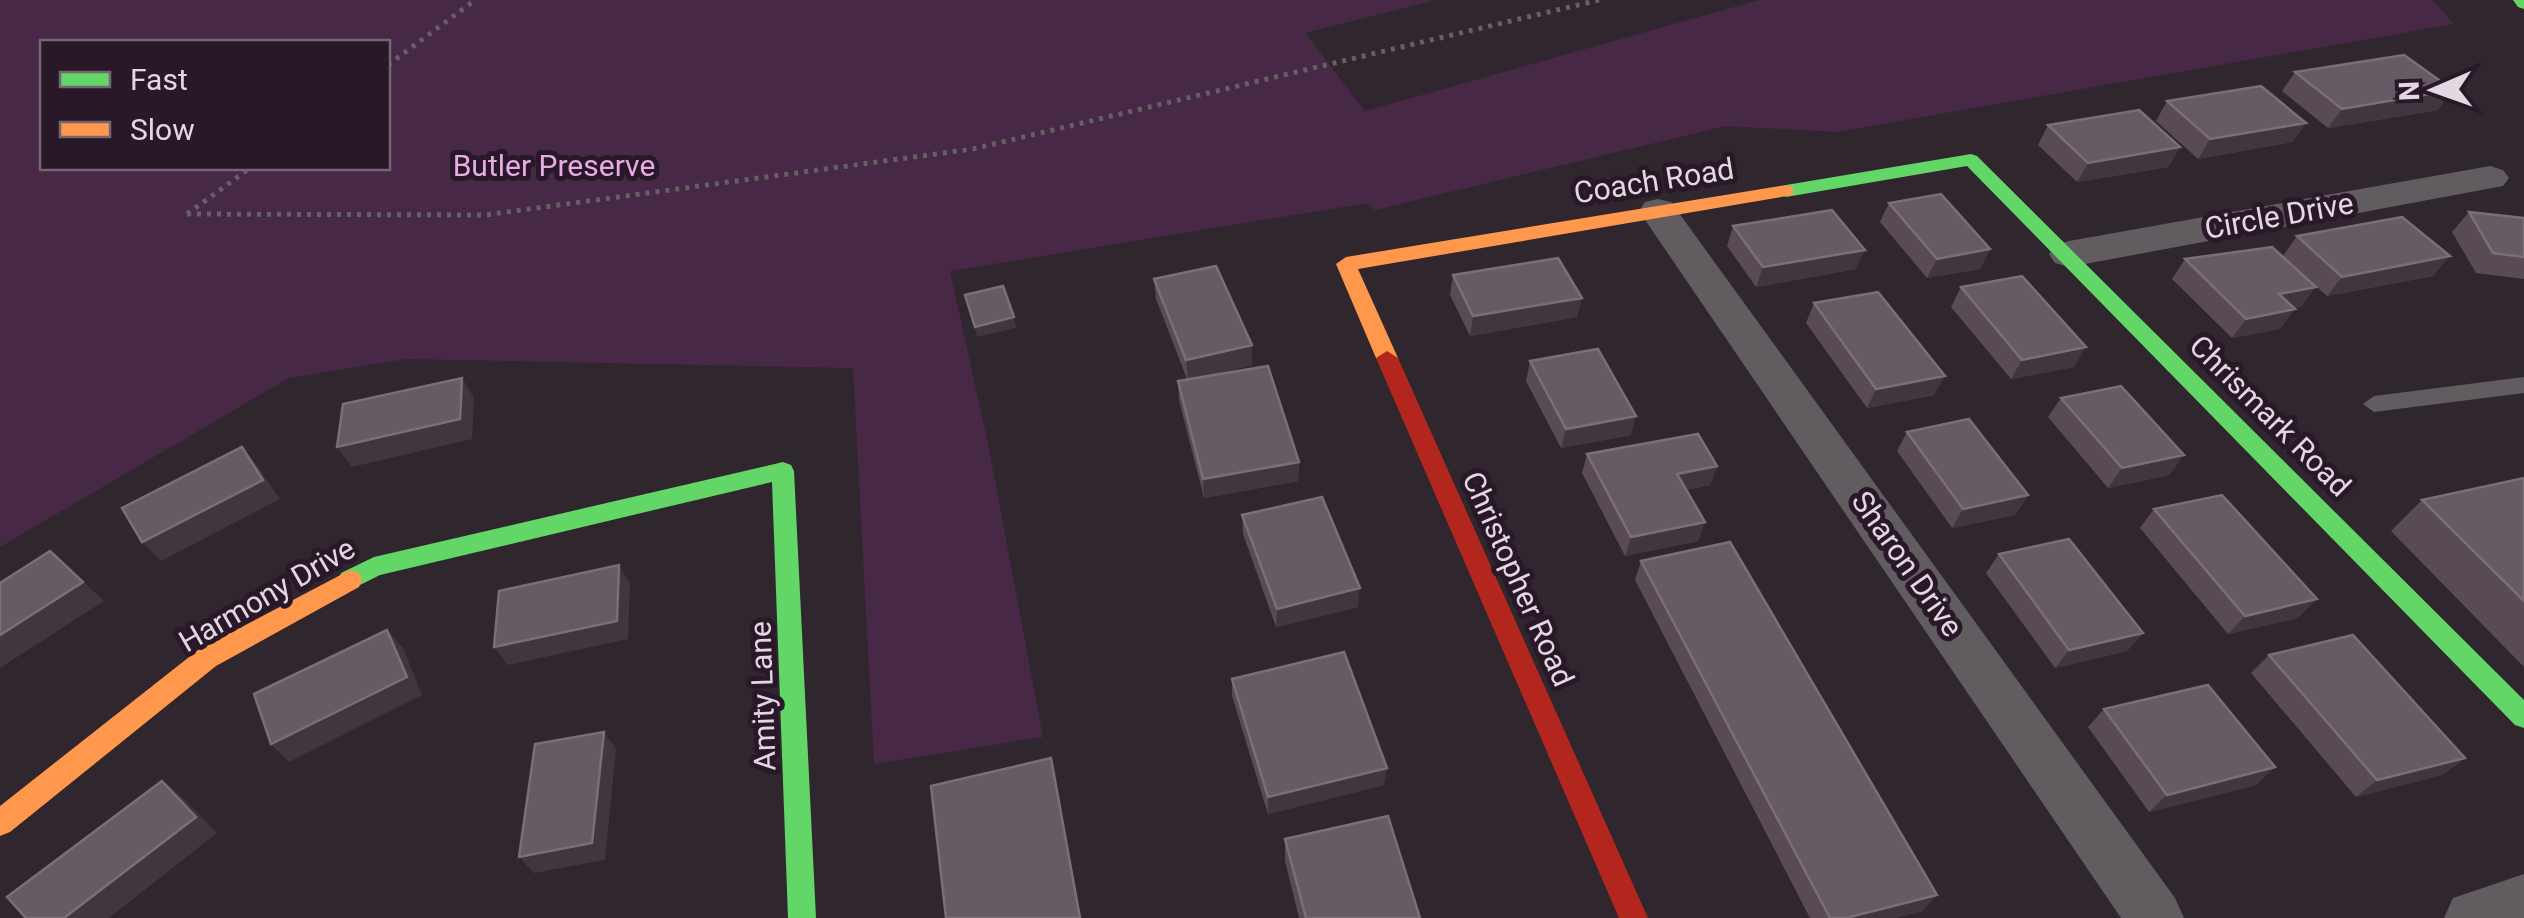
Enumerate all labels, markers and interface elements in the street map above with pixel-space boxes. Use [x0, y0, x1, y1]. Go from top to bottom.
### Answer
legend [40, 40, 390, 170]
north arrow [2384, 40, 2484, 140]
text: Fast [130, 62, 188, 97]
text: N [2393, 80, 2426, 101]
text: Slow [130, 112, 195, 147]
park label: Butler Preserve [453, 148, 655, 183]
street label: Coach Road [1571, 151, 1736, 210]
street label: Circle Drive [2202, 185, 2356, 246]
street label: Chrismark Road [2183, 328, 2358, 503]
street label: Christopher Road [1455, 466, 1581, 692]
street label: Sharon Drive [1845, 484, 1970, 643]
street label: Harmony Drive [173, 530, 361, 659]
street label: Amity Lane [742, 621, 783, 771]

